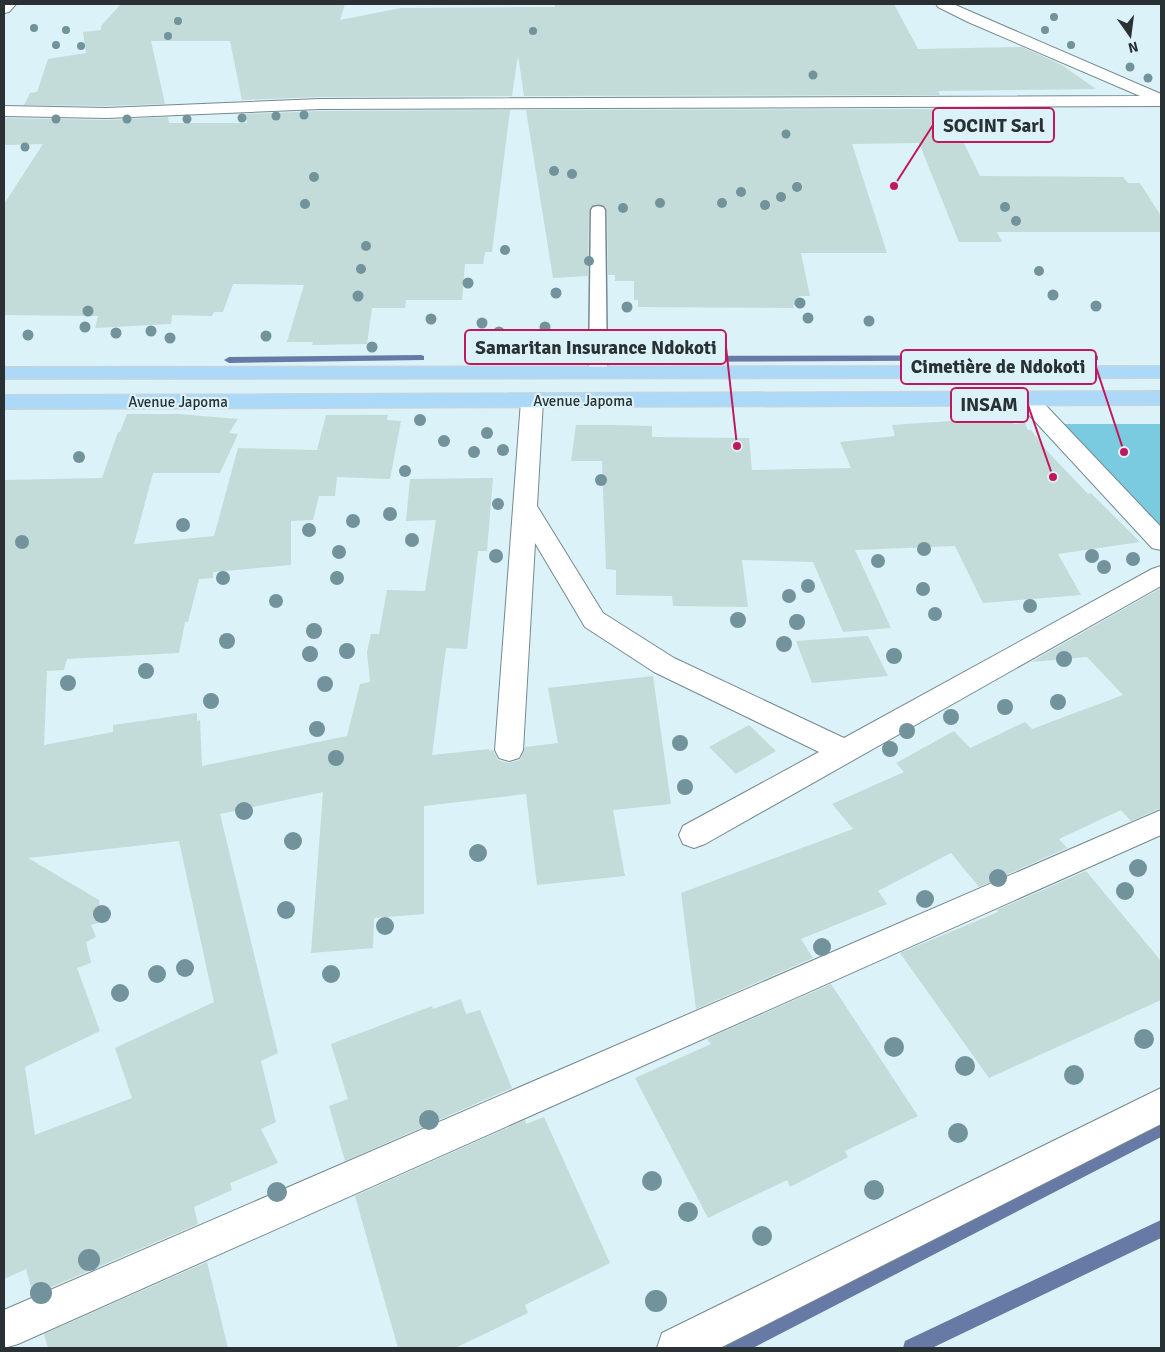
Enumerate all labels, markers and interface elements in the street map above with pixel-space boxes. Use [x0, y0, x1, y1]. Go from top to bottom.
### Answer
north arrow [1105, 10, 1155, 60]
text: N [1126, 38, 1140, 57]
callout: SOCINT Sarl [933, 108, 1054, 142]
text: SOCINT Sarl [943, 114, 1045, 138]
callout: Samaritan Insurance Ndokoti [465, 330, 726, 364]
text: Samaritan Insurance Ndokoti [475, 336, 717, 360]
callout: Cimetière de Ndokoti [901, 350, 1096, 384]
text: Cimetière de Ndokoti [911, 355, 1085, 379]
callout: INSAM [951, 388, 1028, 422]
street label: Avenue Japoma [533, 392, 633, 410]
street label: Avenue Japoma [128, 393, 228, 411]
text: INSAM [960, 393, 1018, 417]

